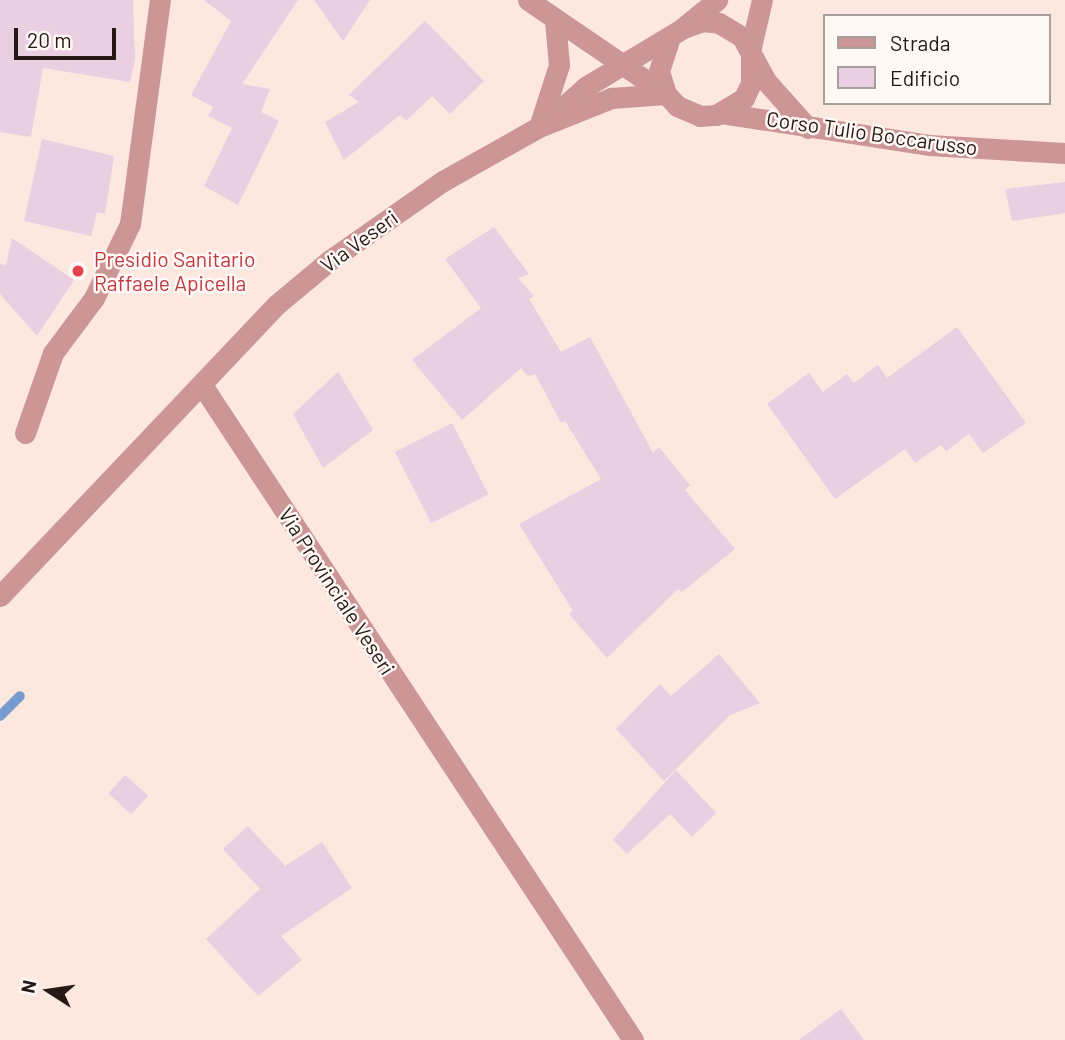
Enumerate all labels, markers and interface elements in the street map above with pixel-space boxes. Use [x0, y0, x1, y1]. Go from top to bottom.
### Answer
scale bar [18, 14, 119, 58]
legend [824, 14, 1051, 105]
text: 20 m [27, 27, 72, 52]
text: Strada [890, 30, 950, 55]
text: Edificio [890, 65, 960, 90]
street label: Corso Tulio Boccarusso [765, 106, 979, 160]
street label: Via Veseri [315, 205, 403, 277]
place label: Presidio Sanitario Raffaele Apicella [94, 246, 255, 296]
marker: Presidio Sanitario Raffaele Apicella [68, 261, 88, 281]
street label: Via Provinciale Veseri [274, 503, 400, 679]
north arrow [14, 956, 84, 1026]
text: N [15, 978, 41, 995]

